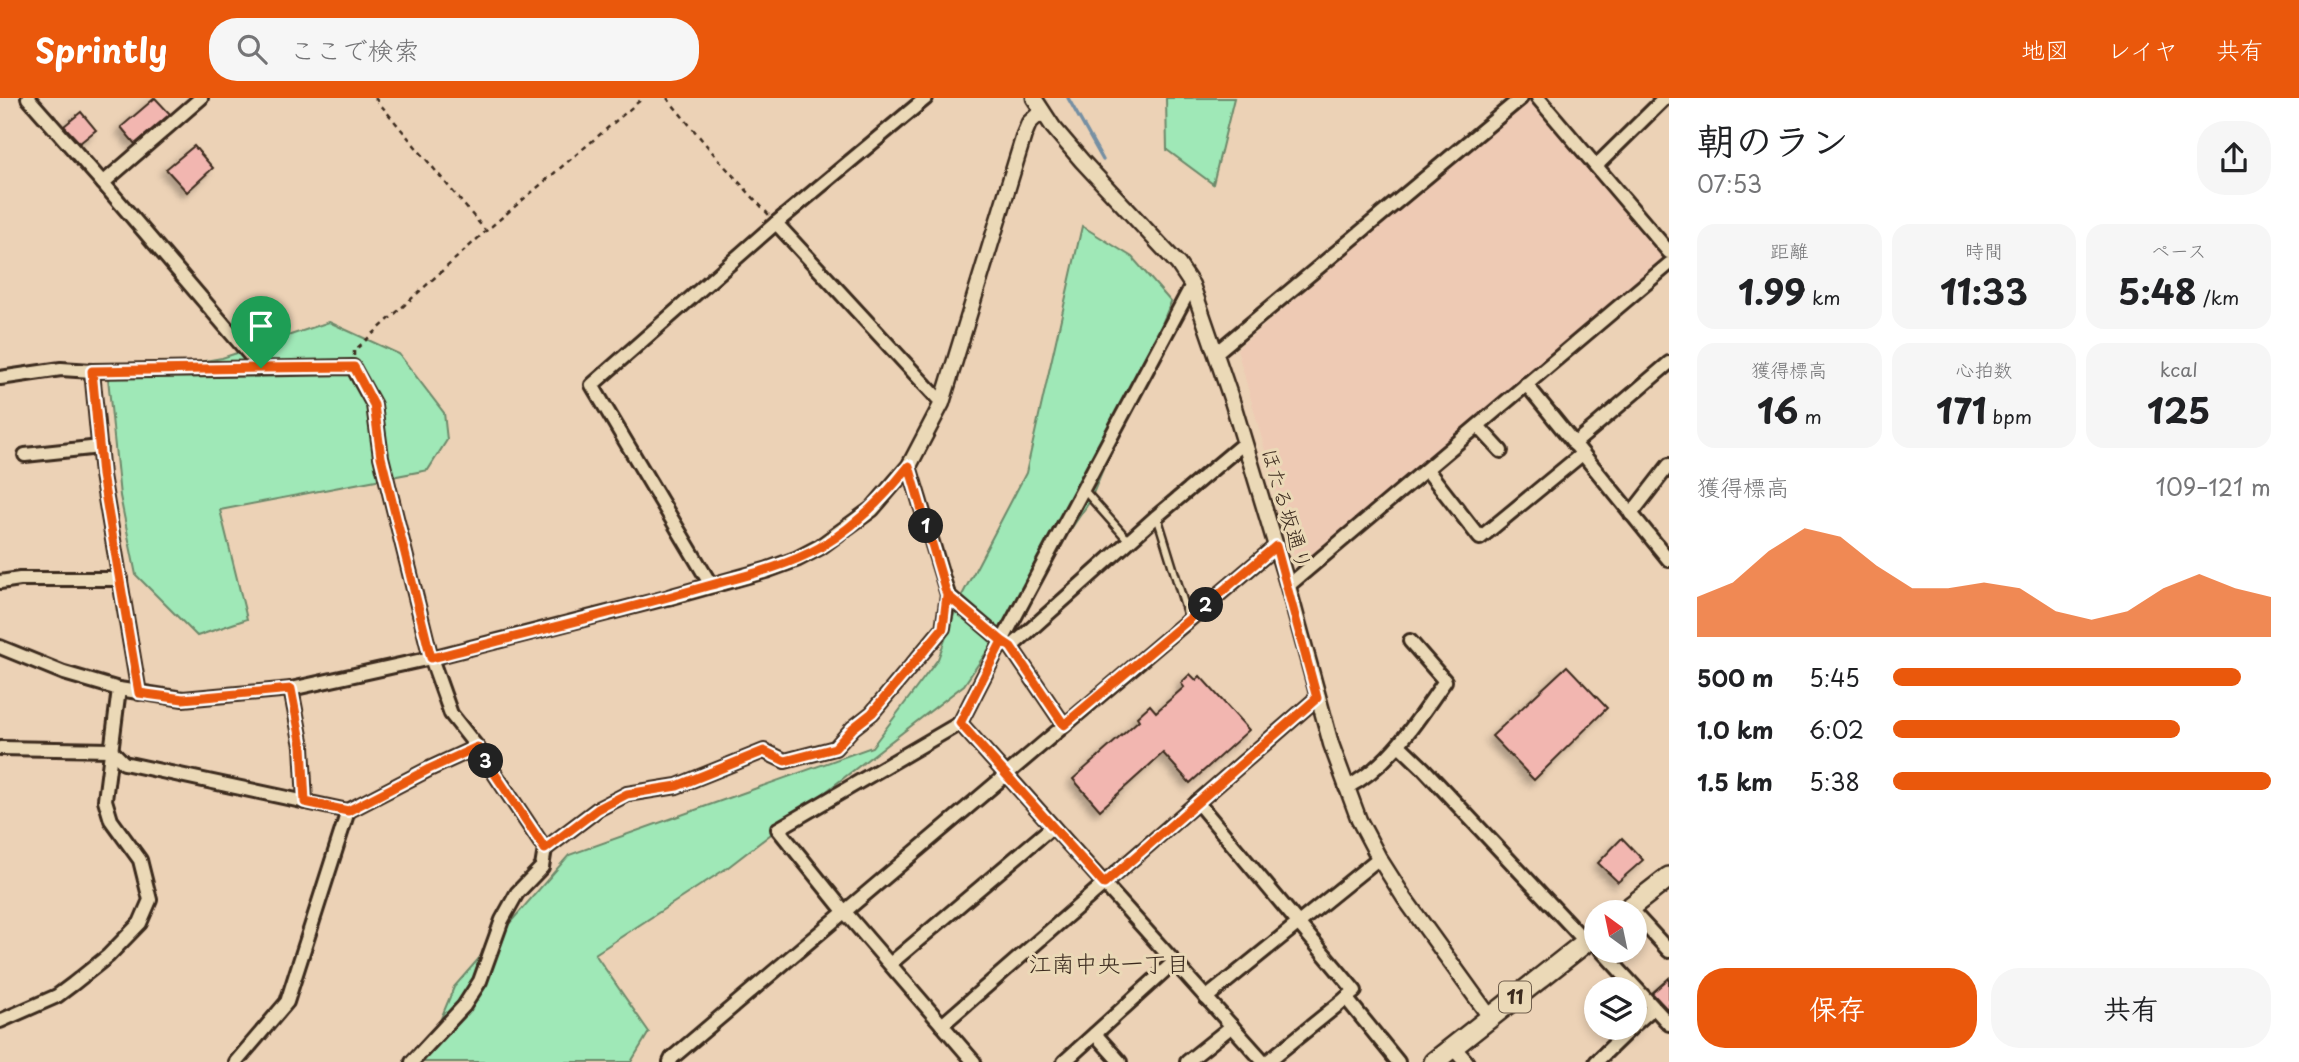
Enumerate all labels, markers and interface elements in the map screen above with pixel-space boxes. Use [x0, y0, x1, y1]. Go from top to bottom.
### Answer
search box [209, 18, 699, 81]
text: Sprintly [35, 24, 167, 74]
icon: search [233, 30, 271, 68]
text: ここで検索 [289, 30, 419, 69]
text: 地図 [2021, 31, 2069, 67]
text: レイヤ [2107, 31, 2178, 67]
text: 共有 [2216, 31, 2264, 67]
text: 朝のラン [1697, 111, 1849, 168]
button: share [2197, 121, 2271, 195]
text: 07:53 [1697, 166, 1762, 201]
text: 距離 [1770, 236, 1808, 264]
text: 時間 [1965, 236, 2003, 264]
text: ペース [2151, 236, 2207, 264]
text: 1.99 [1738, 264, 1806, 317]
text: 11:33 [1940, 264, 2028, 317]
text: 5:48 [2118, 264, 2197, 317]
text: km [1806, 283, 1841, 311]
text: /km [2197, 283, 2239, 311]
pin [231, 296, 291, 368]
icon: arrive [242, 307, 280, 345]
text: 獲得標高 [1751, 355, 1827, 383]
text: 心拍数 [1955, 355, 2013, 383]
text: kcal [2160, 355, 2198, 383]
text: 16 [1757, 383, 1798, 436]
text: 171 [1936, 383, 1986, 436]
text: 125 [2147, 383, 2210, 436]
text: m [1798, 402, 1822, 430]
text: bpm [1986, 402, 2032, 430]
street label: ほたる坂通り [1254, 443, 1322, 573]
text: 獲得標高 [1697, 469, 1789, 504]
text: 109–121 m [2156, 469, 2271, 504]
pin: 1 [908, 508, 944, 544]
text: 1 [921, 511, 930, 539]
pin: 2 [1188, 588, 1224, 622]
text: 2 [1199, 590, 1212, 618]
text: 500 m [1697, 660, 1774, 695]
text: 5:45 [1809, 660, 1860, 695]
text: 1.0 km [1697, 712, 1774, 747]
text: 6:02 [1809, 712, 1864, 747]
pin: 3 [468, 744, 504, 778]
text: 3 [479, 746, 492, 774]
text: 1.5 km [1697, 764, 1773, 799]
text: 5:38 [1809, 764, 1860, 799]
north arrow [1584, 900, 1647, 962]
map controls [1584, 900, 1647, 1040]
district label: 江南中央一丁目 [1029, 945, 1190, 980]
button: 保存 [1697, 968, 1977, 1048]
button: 共有 [1991, 968, 2271, 1048]
button: layers [1584, 977, 1647, 1040]
road number: 11 [1499, 982, 1531, 1012]

